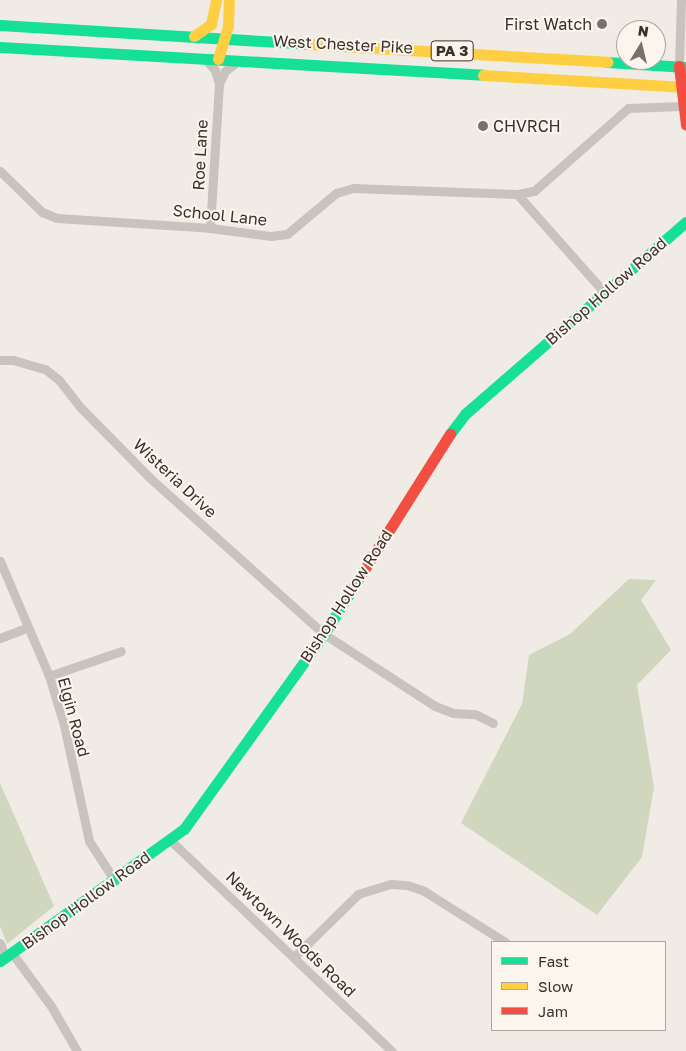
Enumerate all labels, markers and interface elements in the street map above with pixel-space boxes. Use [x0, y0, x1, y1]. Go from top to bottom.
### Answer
place label: First Watch [505, 14, 592, 34]
marker: First Watch [596, 18, 608, 30]
north arrow [616, 20, 666, 70]
text: N [637, 21, 650, 40]
street label: West Chester Pike [273, 31, 413, 57]
road number: PA 3 [430, 38, 474, 64]
place label: CHVRCH [493, 116, 561, 136]
street label: Roe Lane [189, 119, 211, 191]
marker: CHVRCH [477, 120, 489, 132]
street label: School Lane [172, 201, 268, 229]
street label: Bishop Hollow Road [542, 233, 670, 349]
street label: Wisteria Drive [129, 434, 221, 522]
street label: Bishop Hollow Road [296, 526, 396, 666]
street label: Elgin Road [54, 675, 94, 759]
street label: Bishop Hollow Road [18, 847, 154, 953]
street label: Newtown Woods Road [222, 867, 360, 1001]
legend [491, 941, 666, 1031]
text: Fast [538, 952, 569, 970]
text: Slow [538, 977, 573, 995]
text: Jam [538, 1002, 568, 1020]

